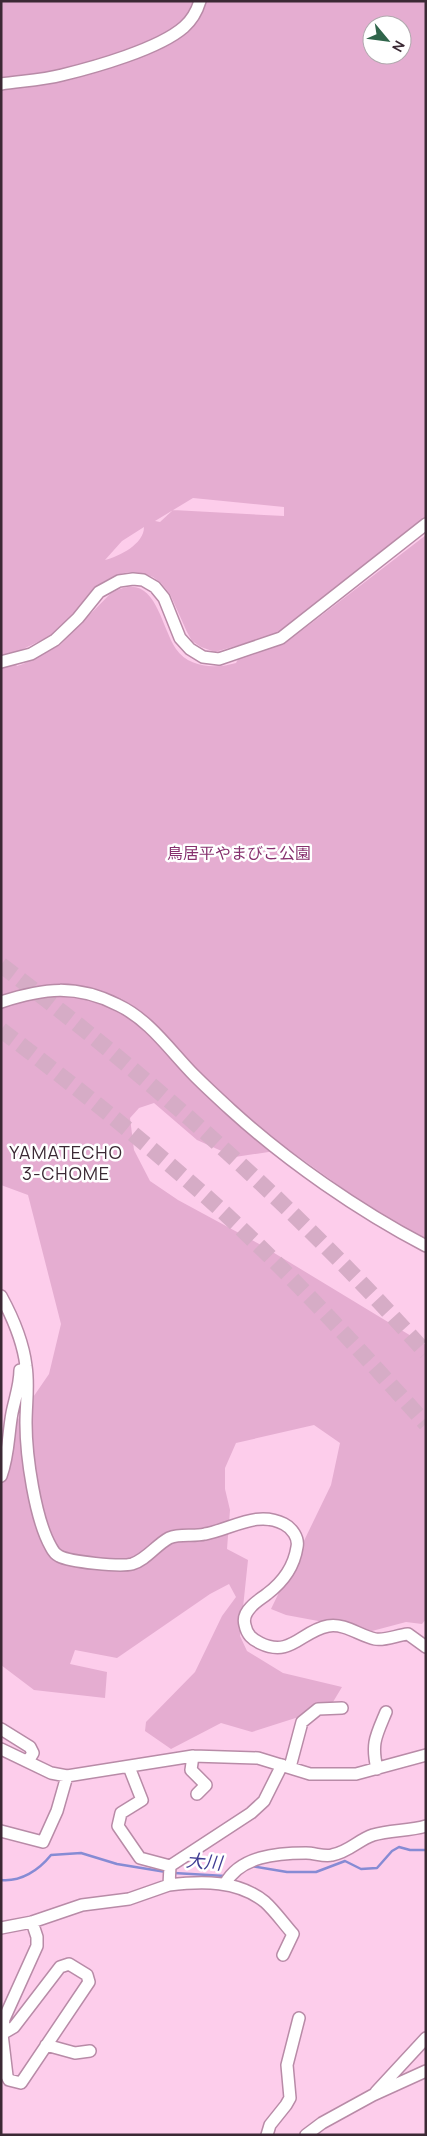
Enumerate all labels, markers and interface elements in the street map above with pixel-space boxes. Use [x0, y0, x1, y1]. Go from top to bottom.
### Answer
north arrow [362, 15, 412, 65]
text: N [388, 38, 410, 56]
park label: 鳥居平やまびこ公園 [167, 842, 311, 864]
district label: YAMATECHO 3-CHOME [9, 1140, 123, 1185]
water label: 大川 [185, 1847, 225, 1875]

